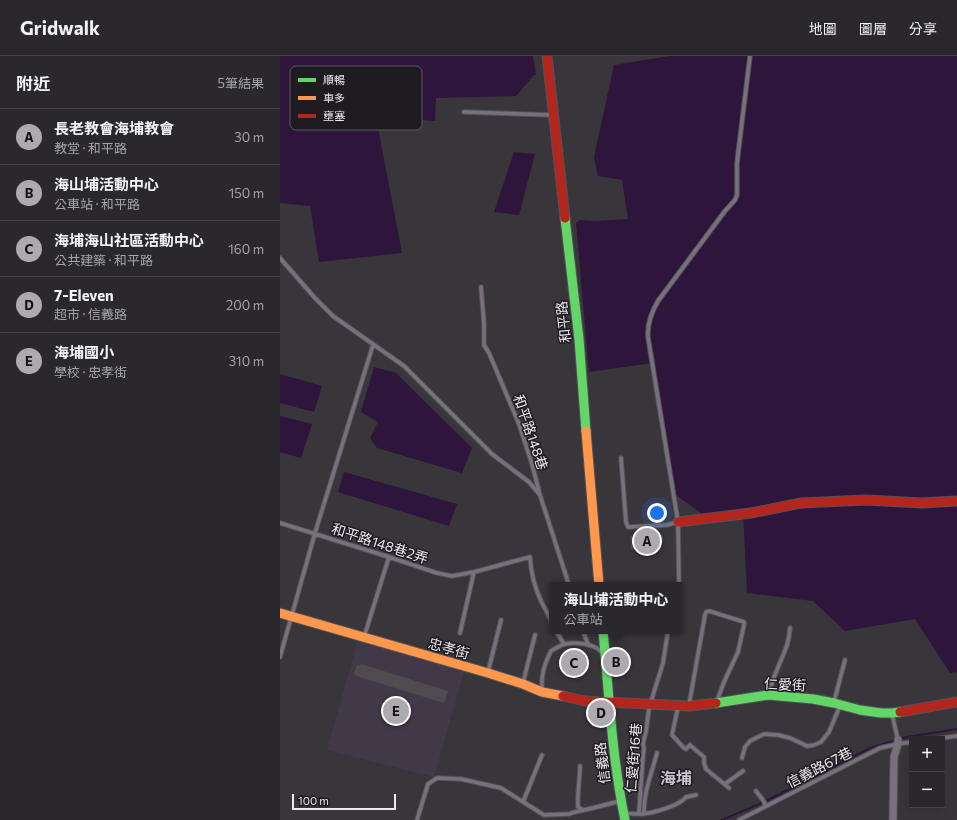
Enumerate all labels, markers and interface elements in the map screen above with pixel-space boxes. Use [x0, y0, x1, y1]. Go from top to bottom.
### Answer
text: Gridwalk [20, 16, 100, 39]
text: 地圖 [809, 20, 837, 37]
text: 圖層 [859, 20, 887, 37]
text: 分享 [909, 20, 937, 37]
legend [290, 66, 422, 130]
text: 附近 [16, 73, 50, 94]
text: 順暢 [323, 73, 345, 86]
text: 5筆結果 [218, 75, 264, 91]
text: 車多 [323, 91, 345, 104]
text: 壅塞 [323, 109, 345, 122]
text: 長老教會海埔教會 [54, 119, 174, 137]
text: A [24, 129, 34, 145]
text: 30 m [234, 129, 264, 145]
text: 教堂 · 和平路 [54, 140, 127, 156]
text: 海山埔活動中心 [54, 175, 159, 193]
text: B [25, 185, 33, 201]
text: 150 m [229, 185, 264, 201]
text: 公車站 · 和平路 [54, 196, 140, 212]
text: 海埔海山社區活動中心 [54, 231, 204, 249]
text: C [25, 241, 33, 257]
text: 160 m [228, 241, 264, 257]
text: 公共建築 · 和平路 [54, 252, 153, 268]
text: 7-Eleven [54, 286, 114, 304]
text: D [24, 297, 34, 313]
text: 200 m [226, 297, 264, 313]
street label: 和平路 [552, 300, 574, 344]
text: 超市 · 信義路 [54, 306, 127, 322]
text: 海埔國小 [54, 343, 114, 361]
text: E [25, 353, 33, 369]
text: 310 m [229, 353, 264, 369]
text: 學校 · 忠孝街 [54, 364, 127, 380]
street label: 和平路148巷 [510, 392, 552, 472]
your location [647, 503, 667, 523]
street label: 和平路148巷2弄 [330, 519, 430, 567]
pin: A [634, 526, 660, 556]
popup [549, 582, 683, 634]
text: 海山埔活動中心 [563, 590, 669, 608]
text: 公車站 [563, 611, 603, 627]
street label: 忠孝街 [426, 634, 472, 662]
pin: B [603, 647, 629, 677]
pin: C [561, 648, 587, 678]
street label: 仁愛街 [764, 674, 806, 694]
pin: E [383, 696, 409, 726]
pin: D [588, 698, 614, 728]
street label: 仁愛街16巷 [621, 722, 645, 794]
map controls [909, 736, 945, 808]
button: + [909, 736, 945, 772]
street label: 信義路 [591, 741, 613, 785]
street label: 信義路67巷 [783, 743, 855, 791]
district label: 海埔 [660, 768, 692, 787]
button: − [909, 772, 945, 808]
scale bar [292, 792, 396, 811]
text: 100 m [298, 794, 329, 807]

